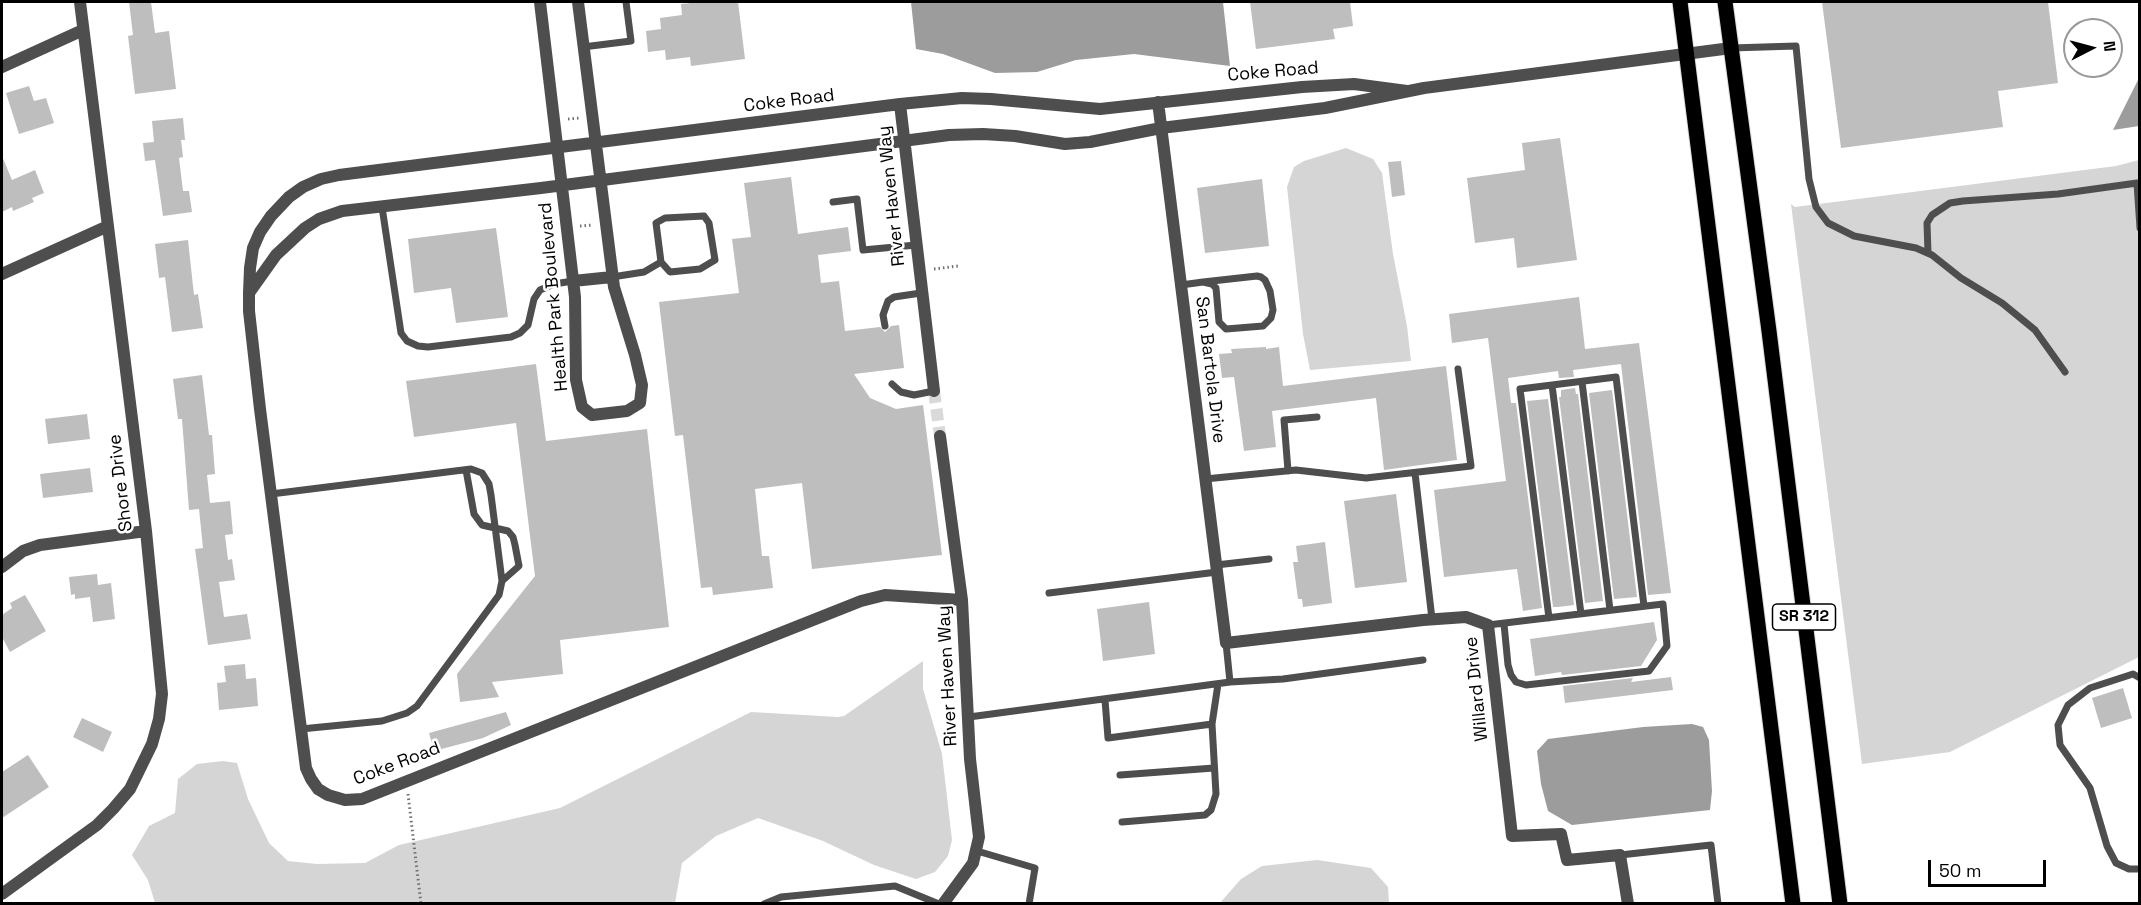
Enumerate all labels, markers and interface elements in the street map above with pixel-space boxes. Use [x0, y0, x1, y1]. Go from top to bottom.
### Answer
north arrow [2063, 18, 2123, 78]
text: N [2098, 40, 2120, 53]
street label: Coke Road [1227, 57, 1319, 87]
street label: Coke Road [742, 85, 836, 117]
street label: River Haven Way [874, 125, 910, 267]
street label: Health Park Boulevard [535, 202, 573, 392]
street label: San Bartola Drive [1190, 295, 1230, 445]
street label: Shore Drive [104, 433, 138, 533]
road number: SR 312 [1772, 604, 1836, 630]
street label: River Haven Way [934, 605, 962, 747]
street label: Willard Drive [1461, 636, 1493, 742]
street label: Coke Road [350, 738, 444, 790]
scale bar [1931, 848, 2050, 886]
text: 50 m [1939, 859, 1981, 882]

